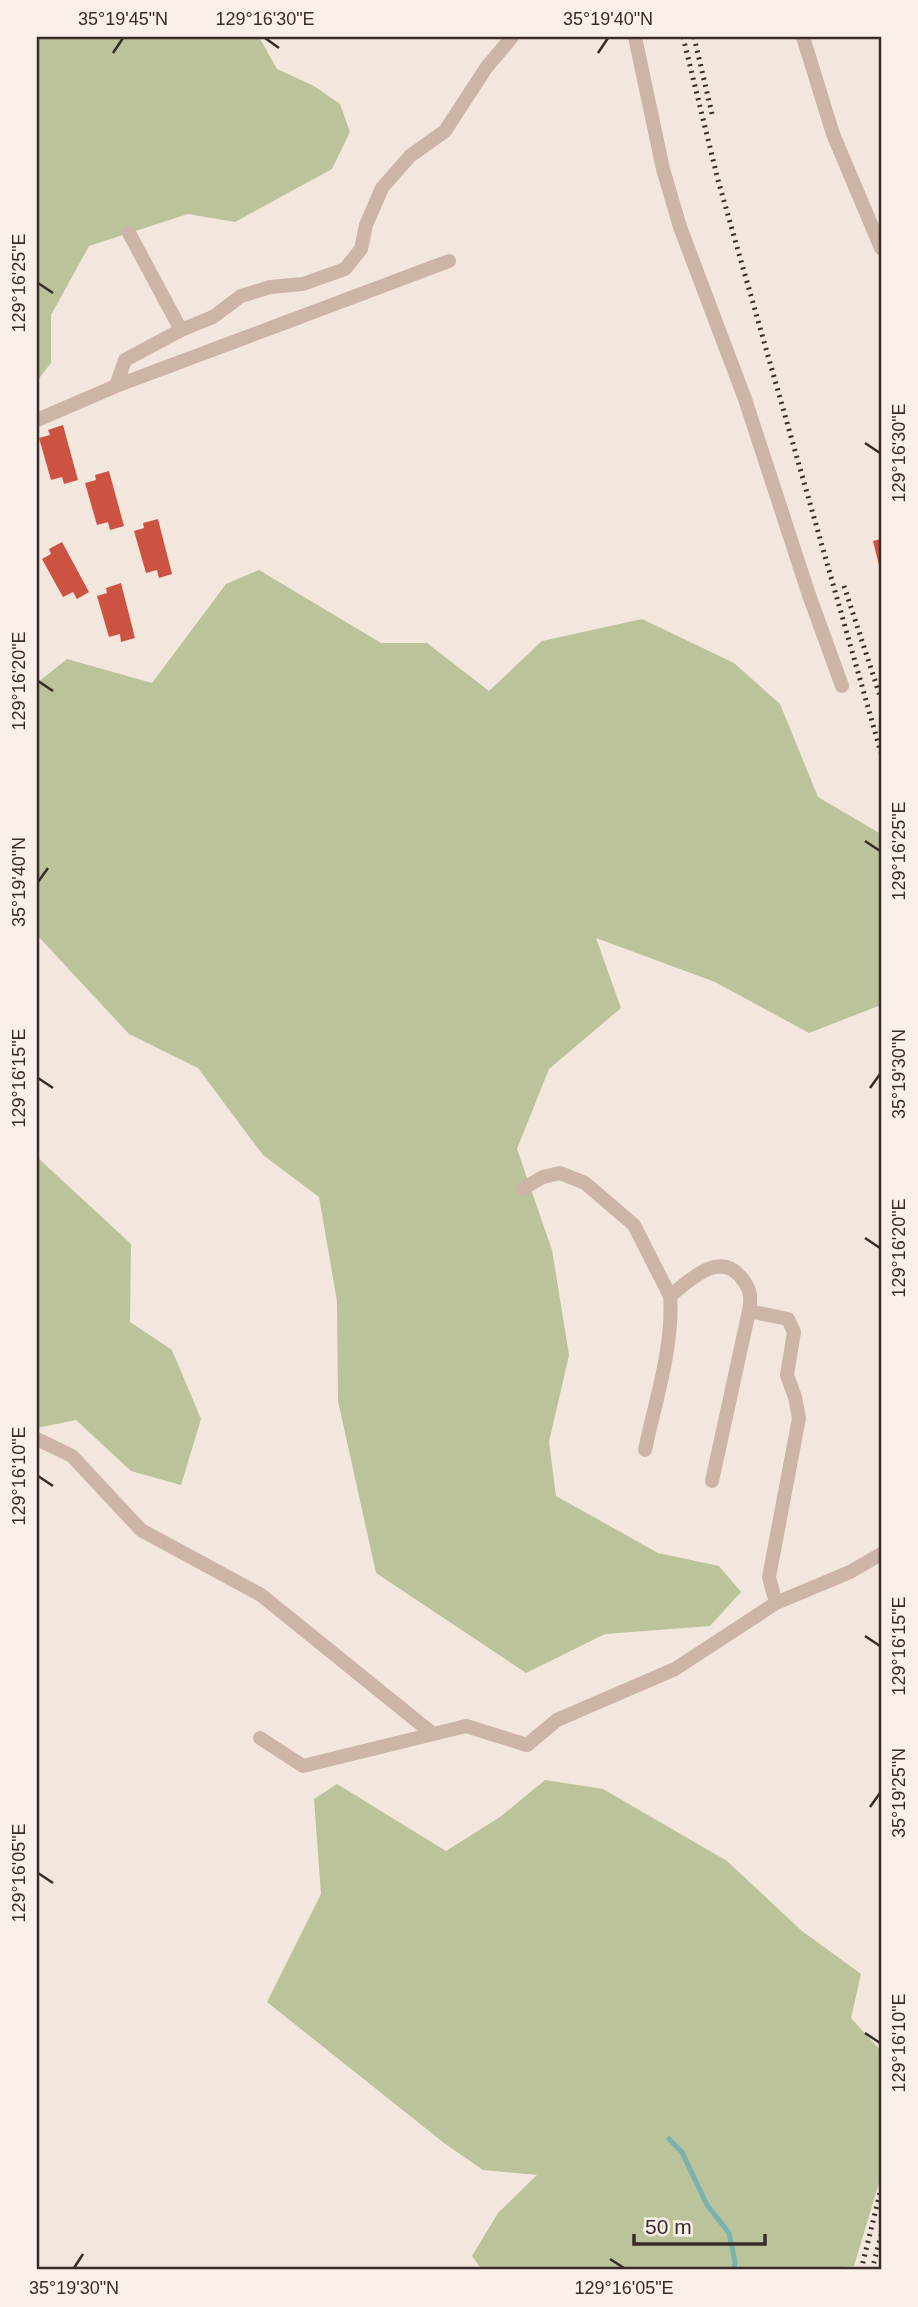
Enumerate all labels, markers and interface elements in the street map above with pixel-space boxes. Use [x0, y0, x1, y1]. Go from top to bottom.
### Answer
text: 35°19'45"N [78, 9, 168, 29]
text: 129°16'30"E [215, 9, 315, 29]
text: 35°19'40"N [563, 9, 653, 29]
text: 129°16'25"E [9, 233, 29, 333]
text: 129°16'30"E [889, 403, 909, 503]
text: 129°16'20"E [9, 631, 29, 731]
text: 129°16'25"E [889, 801, 909, 901]
text: 35°19'40"N [9, 837, 29, 927]
text: 129°16'15"E [9, 1028, 29, 1128]
text: 35°19'30"N [889, 1029, 909, 1119]
text: 129°16'20"E [889, 1198, 909, 1298]
text: 129°16'10"E [9, 1426, 29, 1526]
text: 129°16'15"E [889, 1596, 909, 1696]
text: 35°19'25"N [889, 1748, 909, 1838]
text: 129°16'05"E [9, 1823, 29, 1923]
text: 129°16'10"E [889, 1993, 909, 2093]
scale bar [634, 2202, 766, 2246]
text: 50 m [645, 2215, 692, 2238]
text: 35°19'30"N [29, 2278, 119, 2298]
text: 129°16'05"E [574, 2278, 674, 2298]

